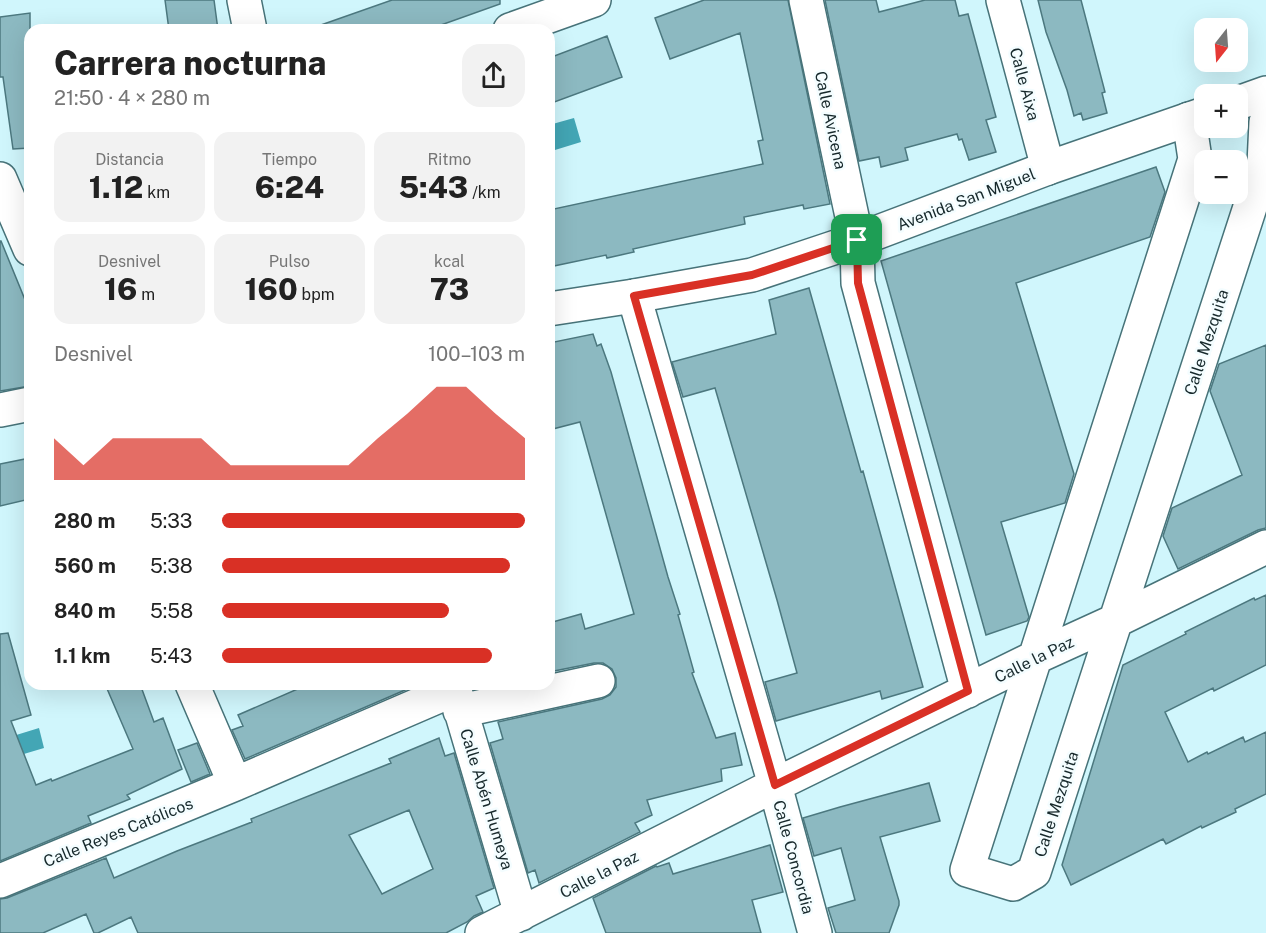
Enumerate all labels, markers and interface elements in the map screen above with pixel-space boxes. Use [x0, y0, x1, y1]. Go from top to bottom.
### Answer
north arrow [1194, 18, 1248, 72]
map controls [1194, 18, 1248, 204]
text: Carrera nocturna [54, 44, 326, 82]
button: share [462, 44, 525, 107]
street label: Calle Aixa [1006, 46, 1043, 123]
street label: Calle Avicena [811, 69, 850, 171]
button: + [1194, 84, 1248, 138]
text: 21:50 · 4 × 280 m [54, 86, 210, 110]
text: Distancia [95, 150, 164, 169]
text: Tiempo [262, 150, 317, 169]
text: Ritmo [428, 150, 471, 169]
button: − [1194, 150, 1248, 204]
street label: Avenida San Miguel [894, 164, 1038, 235]
text: 1.12 [89, 169, 143, 205]
text: 6:24 [255, 169, 324, 205]
text: 5:43 [398, 169, 468, 205]
text: km [143, 183, 170, 202]
text: /km [468, 183, 501, 202]
pin [831, 214, 882, 265]
icon: arrive [840, 223, 873, 256]
text: Desnivel [98, 252, 161, 271]
text: Pulso [269, 252, 310, 271]
text: kcal [434, 252, 465, 271]
text: 16 [104, 271, 137, 307]
text: 160 [244, 271, 298, 307]
text: 73 [430, 271, 469, 307]
text: m [137, 285, 155, 304]
text: bpm [298, 285, 335, 304]
street label: Calle Mezquita [1180, 287, 1233, 397]
text: Desnivel [54, 342, 133, 366]
text: 100–103 m [428, 342, 525, 366]
text: 280 m [54, 509, 115, 533]
text: 5:33 [150, 509, 192, 533]
text: 560 m [54, 554, 116, 578]
text: 5:38 [150, 554, 193, 578]
text: 840 m [54, 599, 116, 623]
text: 5:58 [150, 599, 193, 623]
street label: Calle la Paz [992, 632, 1077, 687]
text: 1.1 km [54, 644, 111, 668]
text: 5:43 [150, 644, 192, 668]
street label: Calle Abén Humeya [456, 726, 517, 872]
street label: Calle Mezquita [1030, 749, 1083, 859]
street label: Calle Reyes Católicos [41, 794, 196, 871]
street label: Calle Concordia [769, 798, 818, 916]
street label: Calle la Paz [557, 846, 642, 902]

